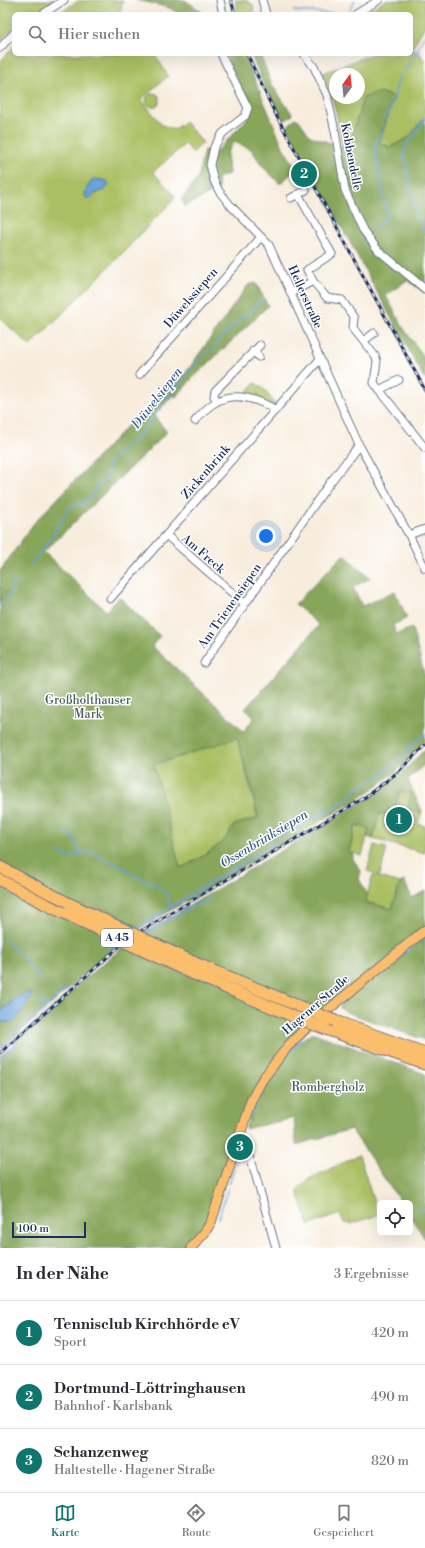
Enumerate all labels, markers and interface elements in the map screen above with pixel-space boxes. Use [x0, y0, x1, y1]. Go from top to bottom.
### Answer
search box [12, 12, 413, 56]
icon: search [26, 23, 48, 45]
text: Hier suchen [58, 25, 140, 44]
north arrow [329, 68, 365, 104]
street label: Kobbendelle [337, 122, 365, 192]
pin: 2 [291, 159, 317, 189]
street label: Hellerstraße [284, 263, 326, 331]
street label: Düwelssiepen [161, 265, 221, 331]
water label: Düwelsiepen [127, 364, 186, 433]
street label: Zickenbrink [178, 441, 234, 502]
your location [256, 526, 276, 546]
street label: Am Freck [178, 530, 228, 577]
street label: Am Trienensiepen [194, 561, 265, 652]
park label: Großholthauser Mark [45, 693, 131, 722]
pin: 1 [386, 805, 412, 835]
water label: Ossenbrinksiepen [217, 806, 311, 871]
road number: A 45 [101, 929, 133, 947]
street label: Hagener Straße [279, 972, 353, 1038]
park label: Rombergholz [292, 1080, 365, 1095]
pin: 3 [227, 1132, 253, 1162]
map controls [377, 1200, 413, 1236]
button: locate [377, 1200, 413, 1236]
scale bar [12, 1220, 86, 1239]
text: 100 m [18, 1222, 49, 1236]
text: In der Nähe [16, 1263, 109, 1285]
text: 3 Ergebnisse [334, 1266, 409, 1282]
text: Tennisclub Kirchhörde eV [54, 1315, 240, 1334]
text: 1 [26, 1325, 32, 1341]
text: 420 m [371, 1325, 409, 1341]
text: Sport [54, 1334, 87, 1350]
text: Dortmund-Löttringhausen [54, 1379, 246, 1398]
text: 2 [25, 1389, 33, 1405]
text: 490 m [371, 1389, 409, 1405]
text: Bahnhof · Karlsbank [54, 1398, 172, 1414]
text: Schanzenweg [54, 1443, 148, 1462]
text: 3 [25, 1453, 33, 1469]
text: 820 m [371, 1453, 409, 1469]
text: Haltestelle · Hagener Straße [54, 1462, 215, 1478]
tab: Karte [51, 1502, 80, 1540]
tab: Route [182, 1502, 211, 1540]
tab: Gespeichert [313, 1502, 374, 1540]

